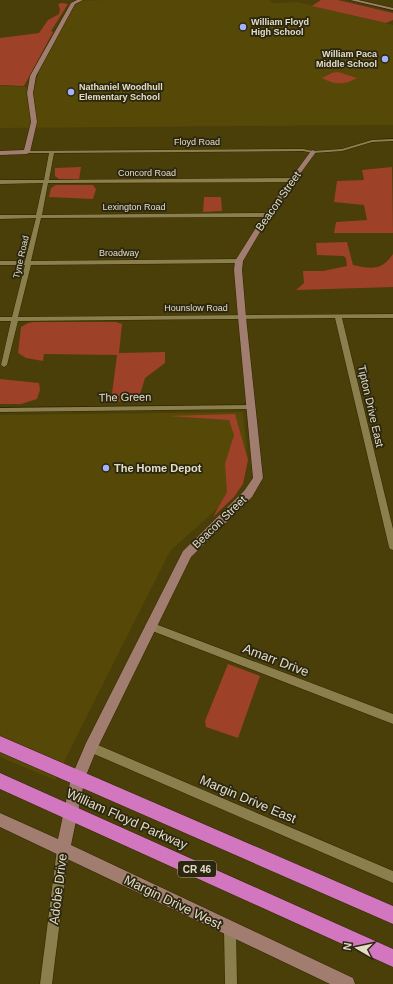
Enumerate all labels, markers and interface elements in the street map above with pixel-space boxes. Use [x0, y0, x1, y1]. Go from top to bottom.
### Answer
place label: William Floyd High School [251, 17, 309, 37]
marker: William Floyd High School [238, 22, 248, 32]
place label: William Paca Middle School [316, 49, 378, 69]
marker: William Paca Middle School [380, 54, 390, 64]
place label: Nathaniel Woodhull Elementary School [79, 82, 163, 102]
marker: Nathaniel Woodhull Elementary School [66, 87, 76, 97]
street label: Floyd Road [174, 137, 220, 147]
street label: Concord Road [118, 168, 176, 178]
street label: Beacon Street [253, 169, 303, 233]
street label: Lexington Road [102, 202, 166, 212]
street label: Tyne Road [11, 235, 31, 279]
street label: Broadway [99, 248, 140, 258]
street label: Hounslow Road [164, 303, 228, 313]
street label: Tipton Drive East [356, 364, 386, 448]
street label: The Green [99, 391, 151, 403]
place label: The Home Depot [114, 462, 202, 474]
marker: The Home Depot [101, 463, 111, 473]
street label: Beacon Street [190, 493, 248, 551]
street label: Amarr Drive [241, 641, 311, 679]
street label: Margin Drive East [198, 772, 299, 826]
street label: William Floyd Parkway [64, 786, 190, 853]
street label: Adobe Drive [46, 853, 70, 925]
road number: CR 46 [178, 861, 216, 877]
street label: Margin Drive West [122, 872, 225, 932]
north arrow [337, 928, 377, 968]
text: N [341, 942, 354, 951]

